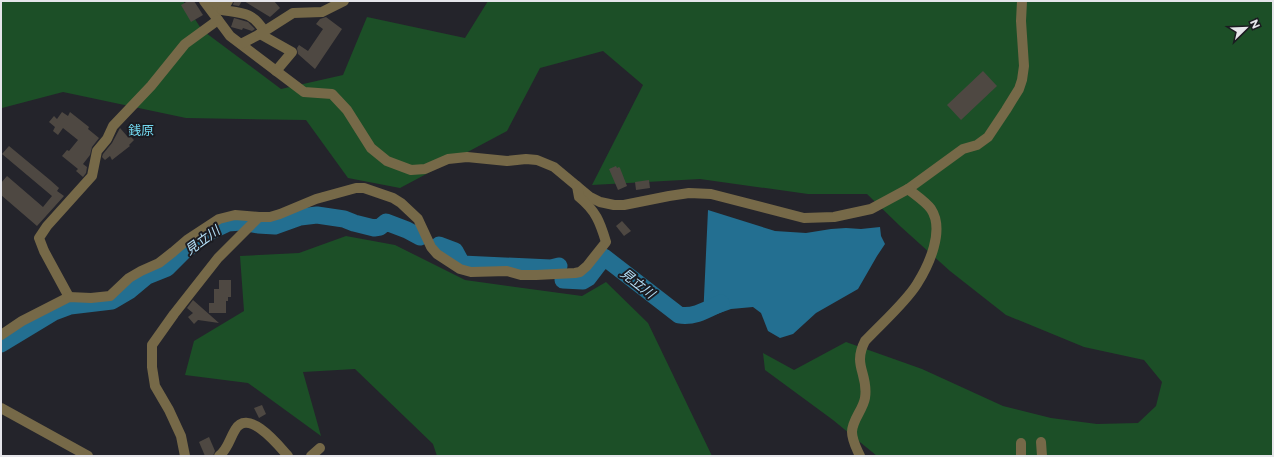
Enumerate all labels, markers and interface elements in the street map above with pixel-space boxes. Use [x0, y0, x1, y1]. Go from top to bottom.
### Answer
north arrow [1226, 8, 1266, 48]
text: N [1247, 17, 1263, 31]
district label: 銭原 [128, 122, 154, 138]
water label: 見立川 [182, 221, 224, 258]
water label: 見立川 [618, 265, 660, 303]

